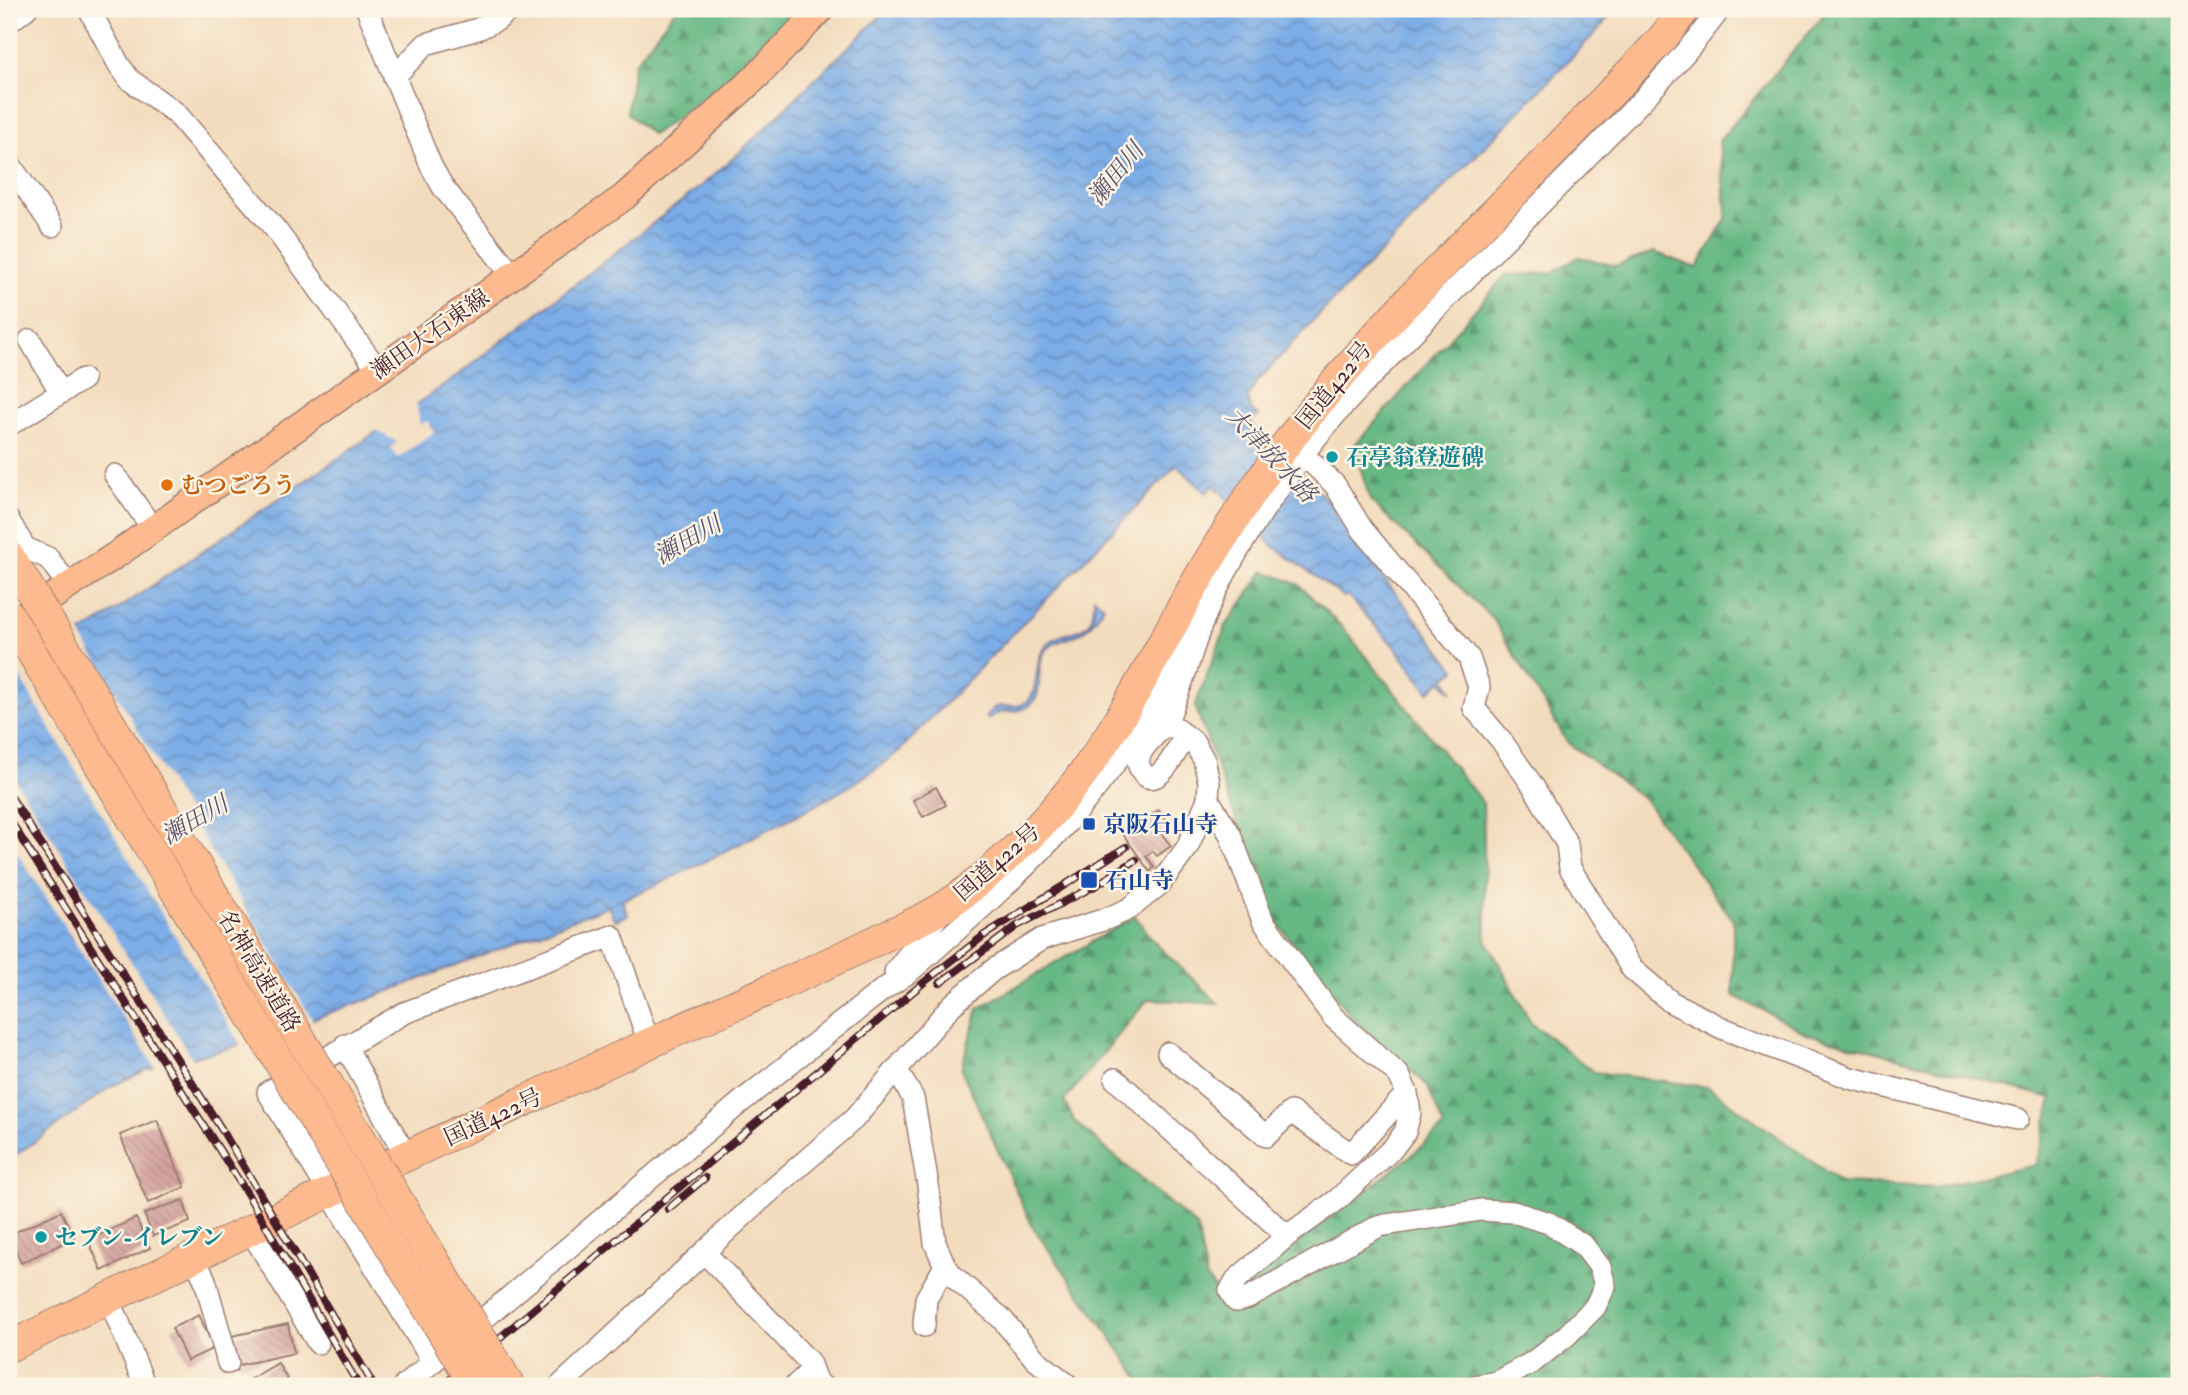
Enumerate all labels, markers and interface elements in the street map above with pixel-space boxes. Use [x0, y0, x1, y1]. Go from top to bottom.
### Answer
water label: 瀬田川 [1081, 134, 1153, 212]
street label: 瀬田大石東線 [365, 283, 495, 385]
street label: 国道422号 [1290, 335, 1378, 435]
water label: 大津放水路 [1219, 401, 1325, 511]
place label: 石亭翁登遊碑 [1346, 443, 1484, 472]
marker: 石亭翁登遊碑 [1324, 449, 1340, 465]
place label: むつごろう [181, 471, 296, 500]
marker: むつごろう [159, 477, 175, 493]
water label: 瀬田川 [649, 507, 730, 571]
water label: 瀬田川 [156, 787, 237, 851]
place label: 京阪石山寺 [1103, 810, 1218, 839]
marker: 京阪石山寺 [1081, 816, 1097, 832]
street label: 国道422号 [948, 817, 1046, 907]
place label: 石山寺 [1105, 866, 1174, 895]
marker: 石山寺 [1079, 870, 1099, 890]
street label: 名神高速道路 [211, 904, 307, 1038]
street label: 国道422号 [439, 1082, 547, 1152]
place label: セブン-イレブン [55, 1223, 224, 1252]
marker: セブン-イレブン [33, 1229, 49, 1245]

